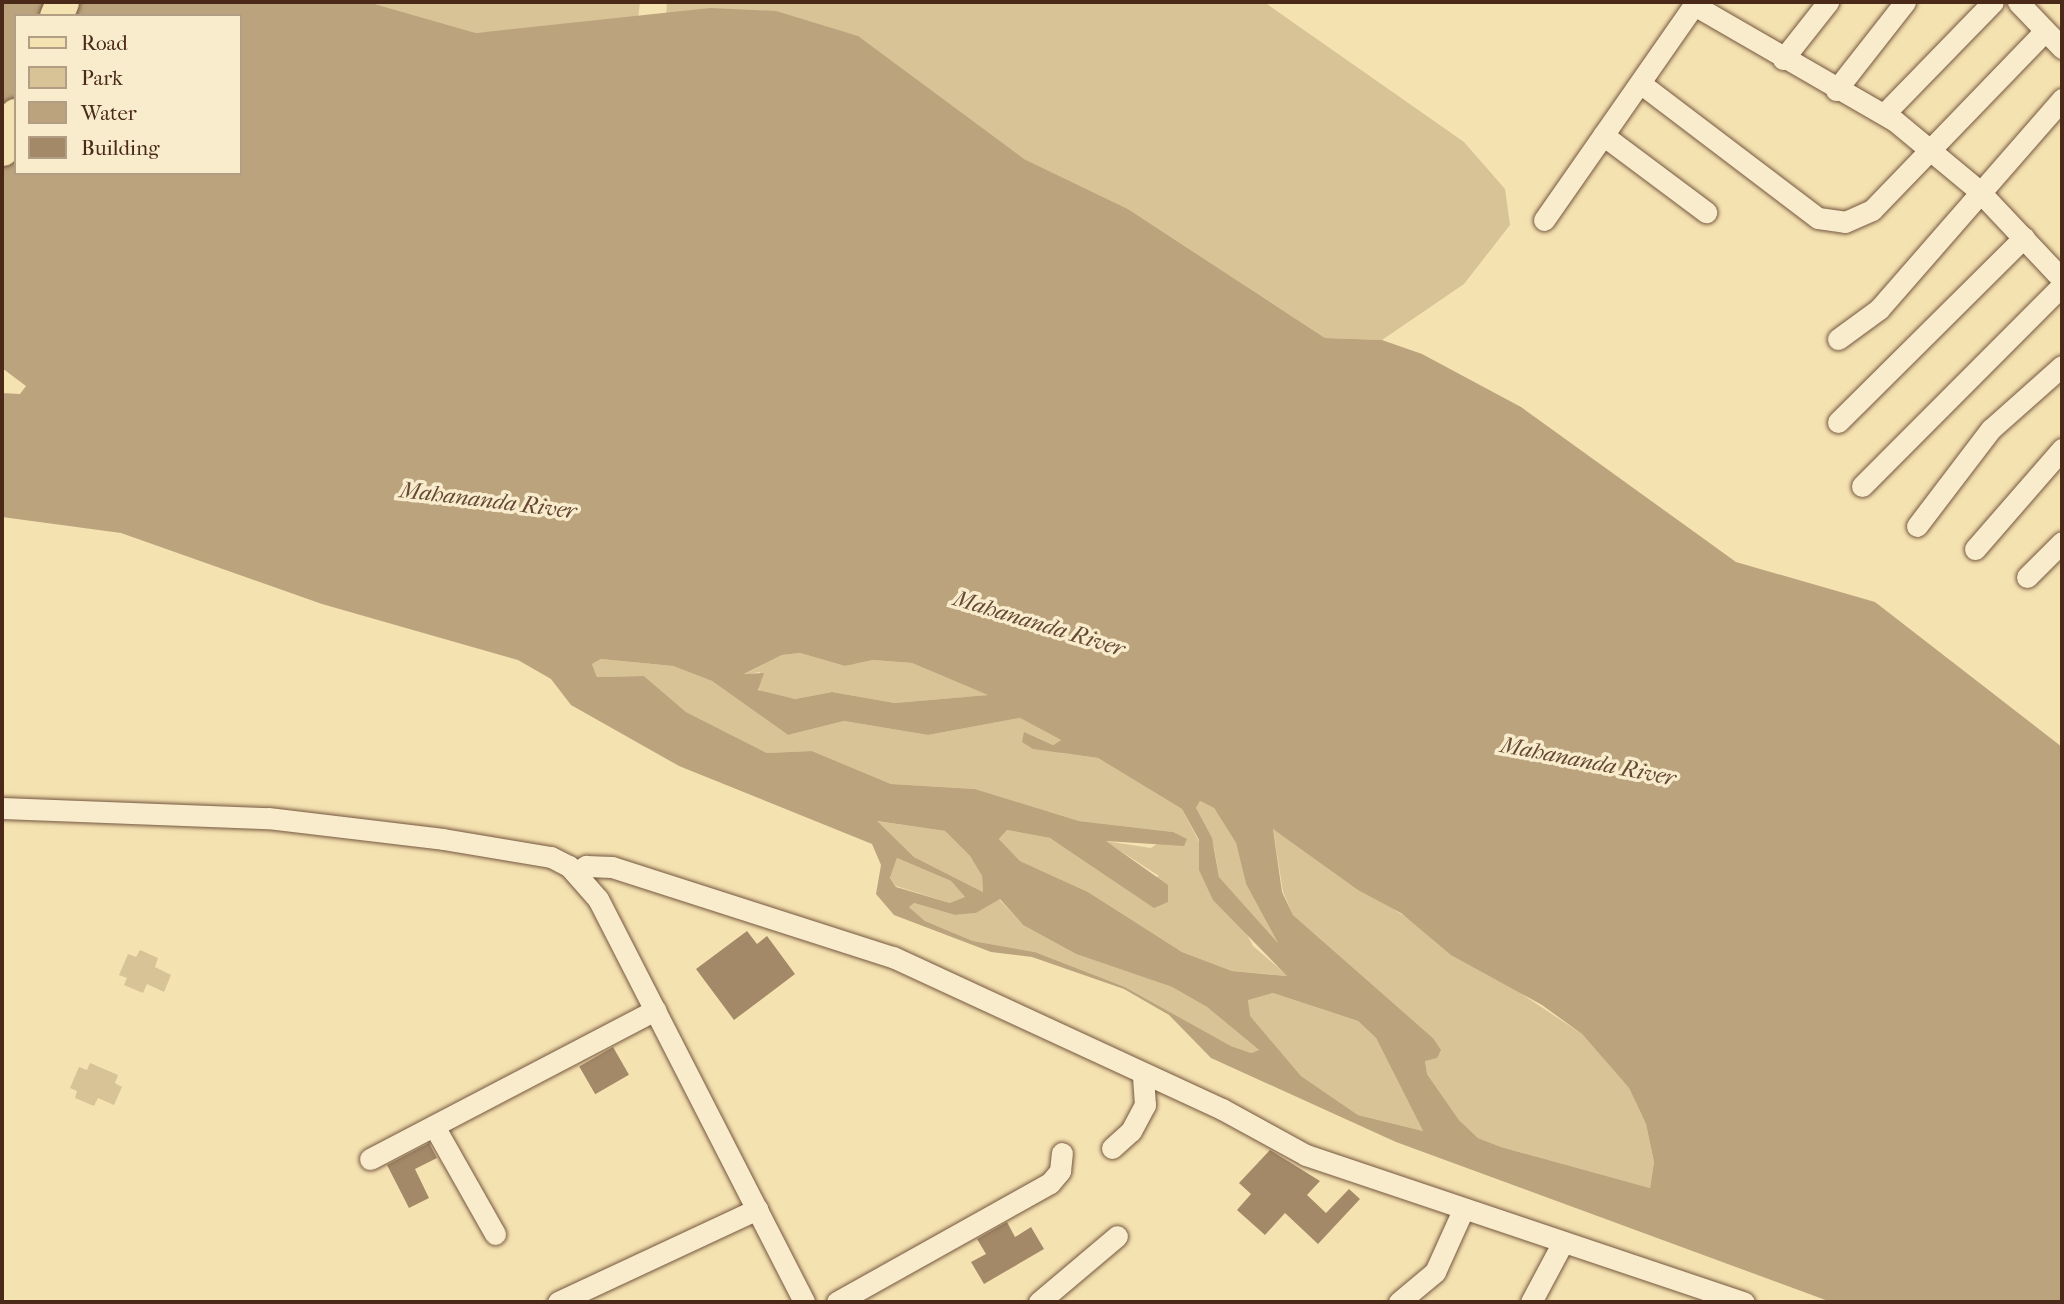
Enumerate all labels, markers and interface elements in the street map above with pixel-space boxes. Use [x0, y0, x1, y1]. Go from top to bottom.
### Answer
legend [14, 14, 242, 175]
text: Road [81, 31, 128, 55]
text: Park [81, 66, 123, 90]
text: Water [81, 101, 137, 125]
text: Building [81, 136, 159, 160]
water label: Mahananda River [398, 476, 578, 526]
water label: Mahananda River [950, 585, 1128, 663]
water label: Mahananda River [1498, 732, 1678, 792]

